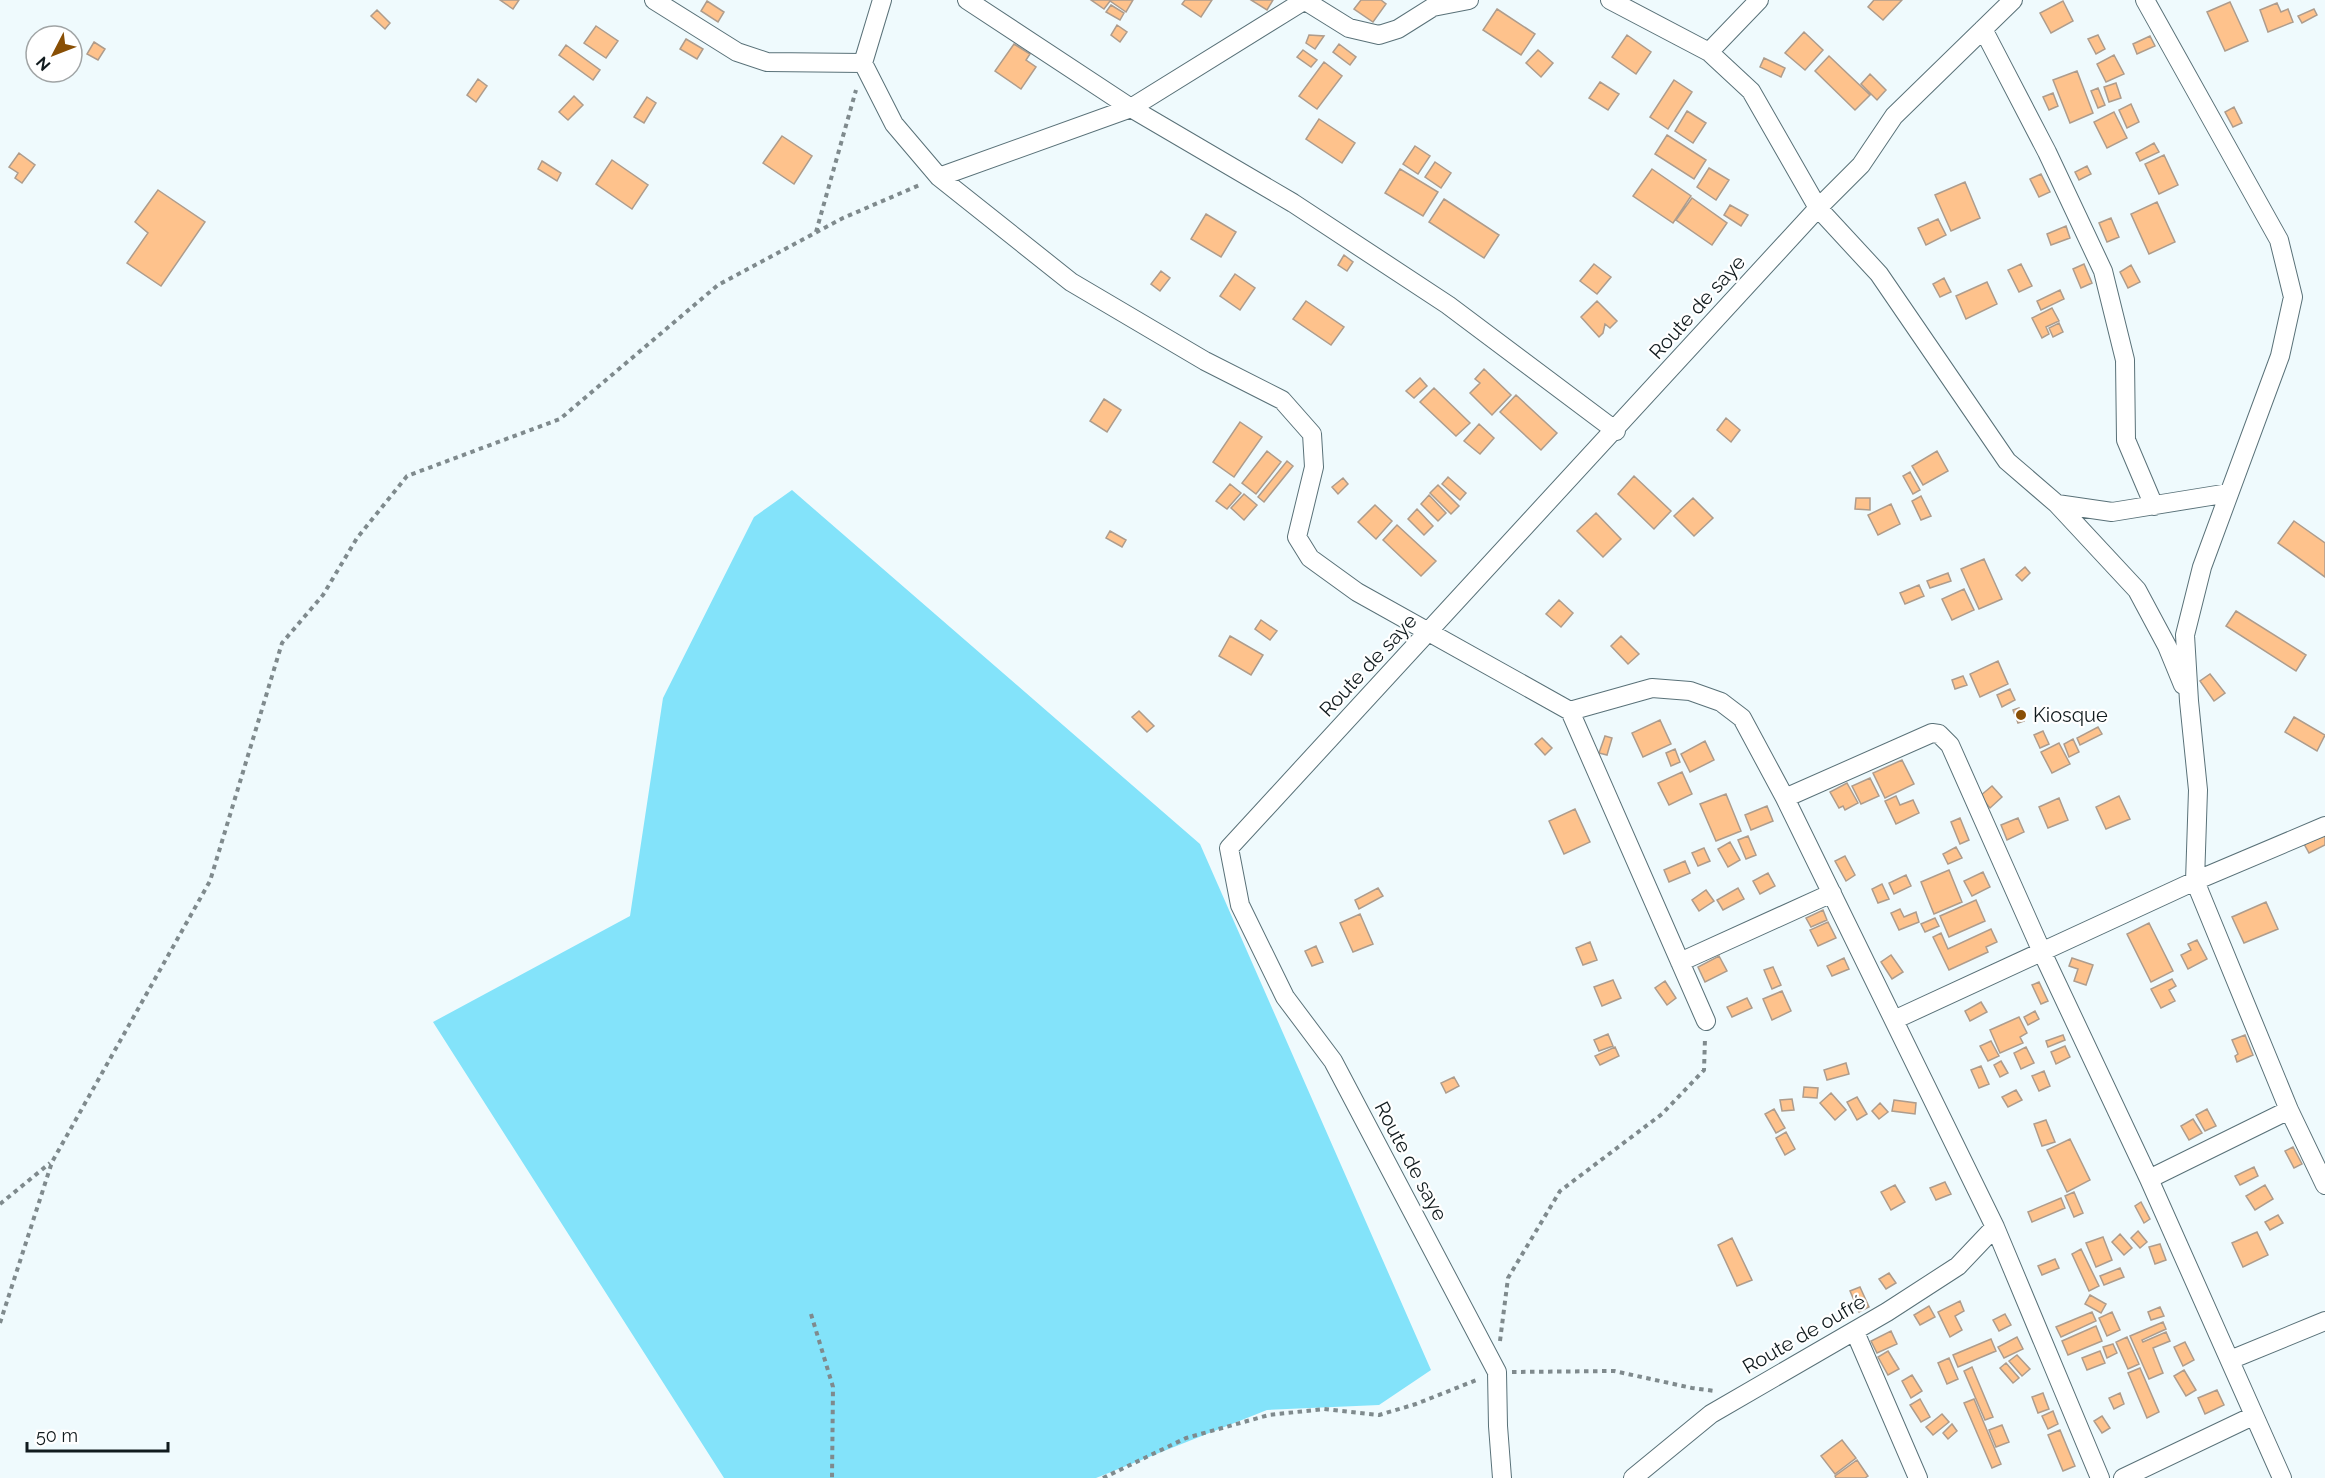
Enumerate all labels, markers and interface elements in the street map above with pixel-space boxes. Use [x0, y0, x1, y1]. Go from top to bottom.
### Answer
north arrow [24, 24, 84, 84]
text: N [32, 53, 54, 75]
street label: Route de saye [1644, 250, 1750, 364]
street label: Route de saye [1314, 609, 1422, 721]
place label: Kiosque [2033, 703, 2108, 727]
marker: Kiosque [2014, 708, 2028, 722]
street label: Route de saye [1370, 1097, 1453, 1225]
street label: Route de oufré [1738, 1289, 1870, 1379]
scale bar [27, 1415, 168, 1453]
text: 50 m [36, 1425, 78, 1446]

